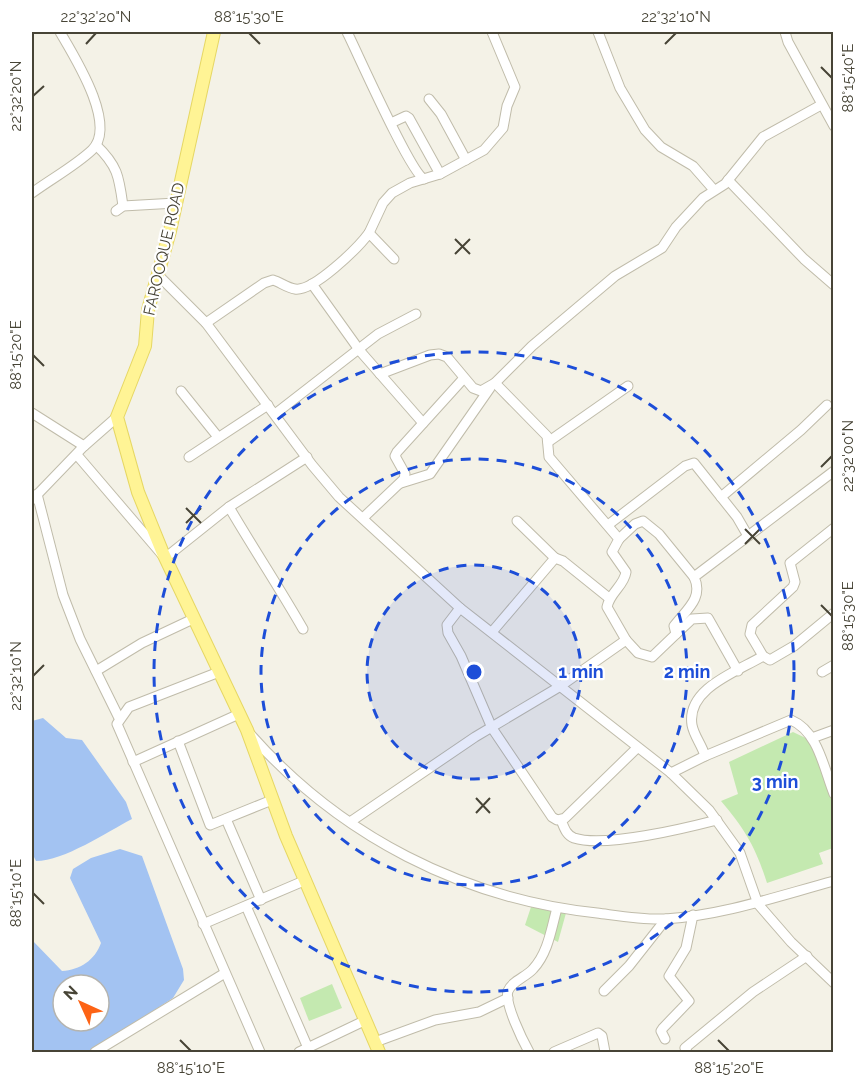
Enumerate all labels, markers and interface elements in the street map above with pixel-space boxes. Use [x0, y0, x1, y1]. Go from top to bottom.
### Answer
text: 22°32'20"N [61, 8, 131, 26]
text: 88°15'30"E [214, 8, 284, 26]
text: 22°32'10"N [641, 8, 711, 26]
text: 88°15'40"E [839, 44, 857, 112]
text: 22°32'20"N [7, 61, 25, 131]
street label: FAROOQUE ROAD [139, 181, 189, 317]
text: 88°15'20"E [7, 320, 25, 390]
text: 22°32'00"N [839, 420, 857, 492]
text: 88°15'30"E [839, 581, 857, 651]
text: 22°32'10"N [7, 641, 25, 711]
text: 1 min [558, 661, 604, 682]
text: 2 min [664, 661, 710, 682]
centre of rings [464, 662, 484, 682]
text: 3 min [752, 771, 798, 792]
text: 88°15'10"E [7, 859, 25, 927]
north arrow [51, 973, 111, 1033]
text: N [60, 982, 82, 1004]
text: 88°15'10"E [157, 1059, 225, 1077]
text: 88°15'20"E [694, 1059, 764, 1077]

